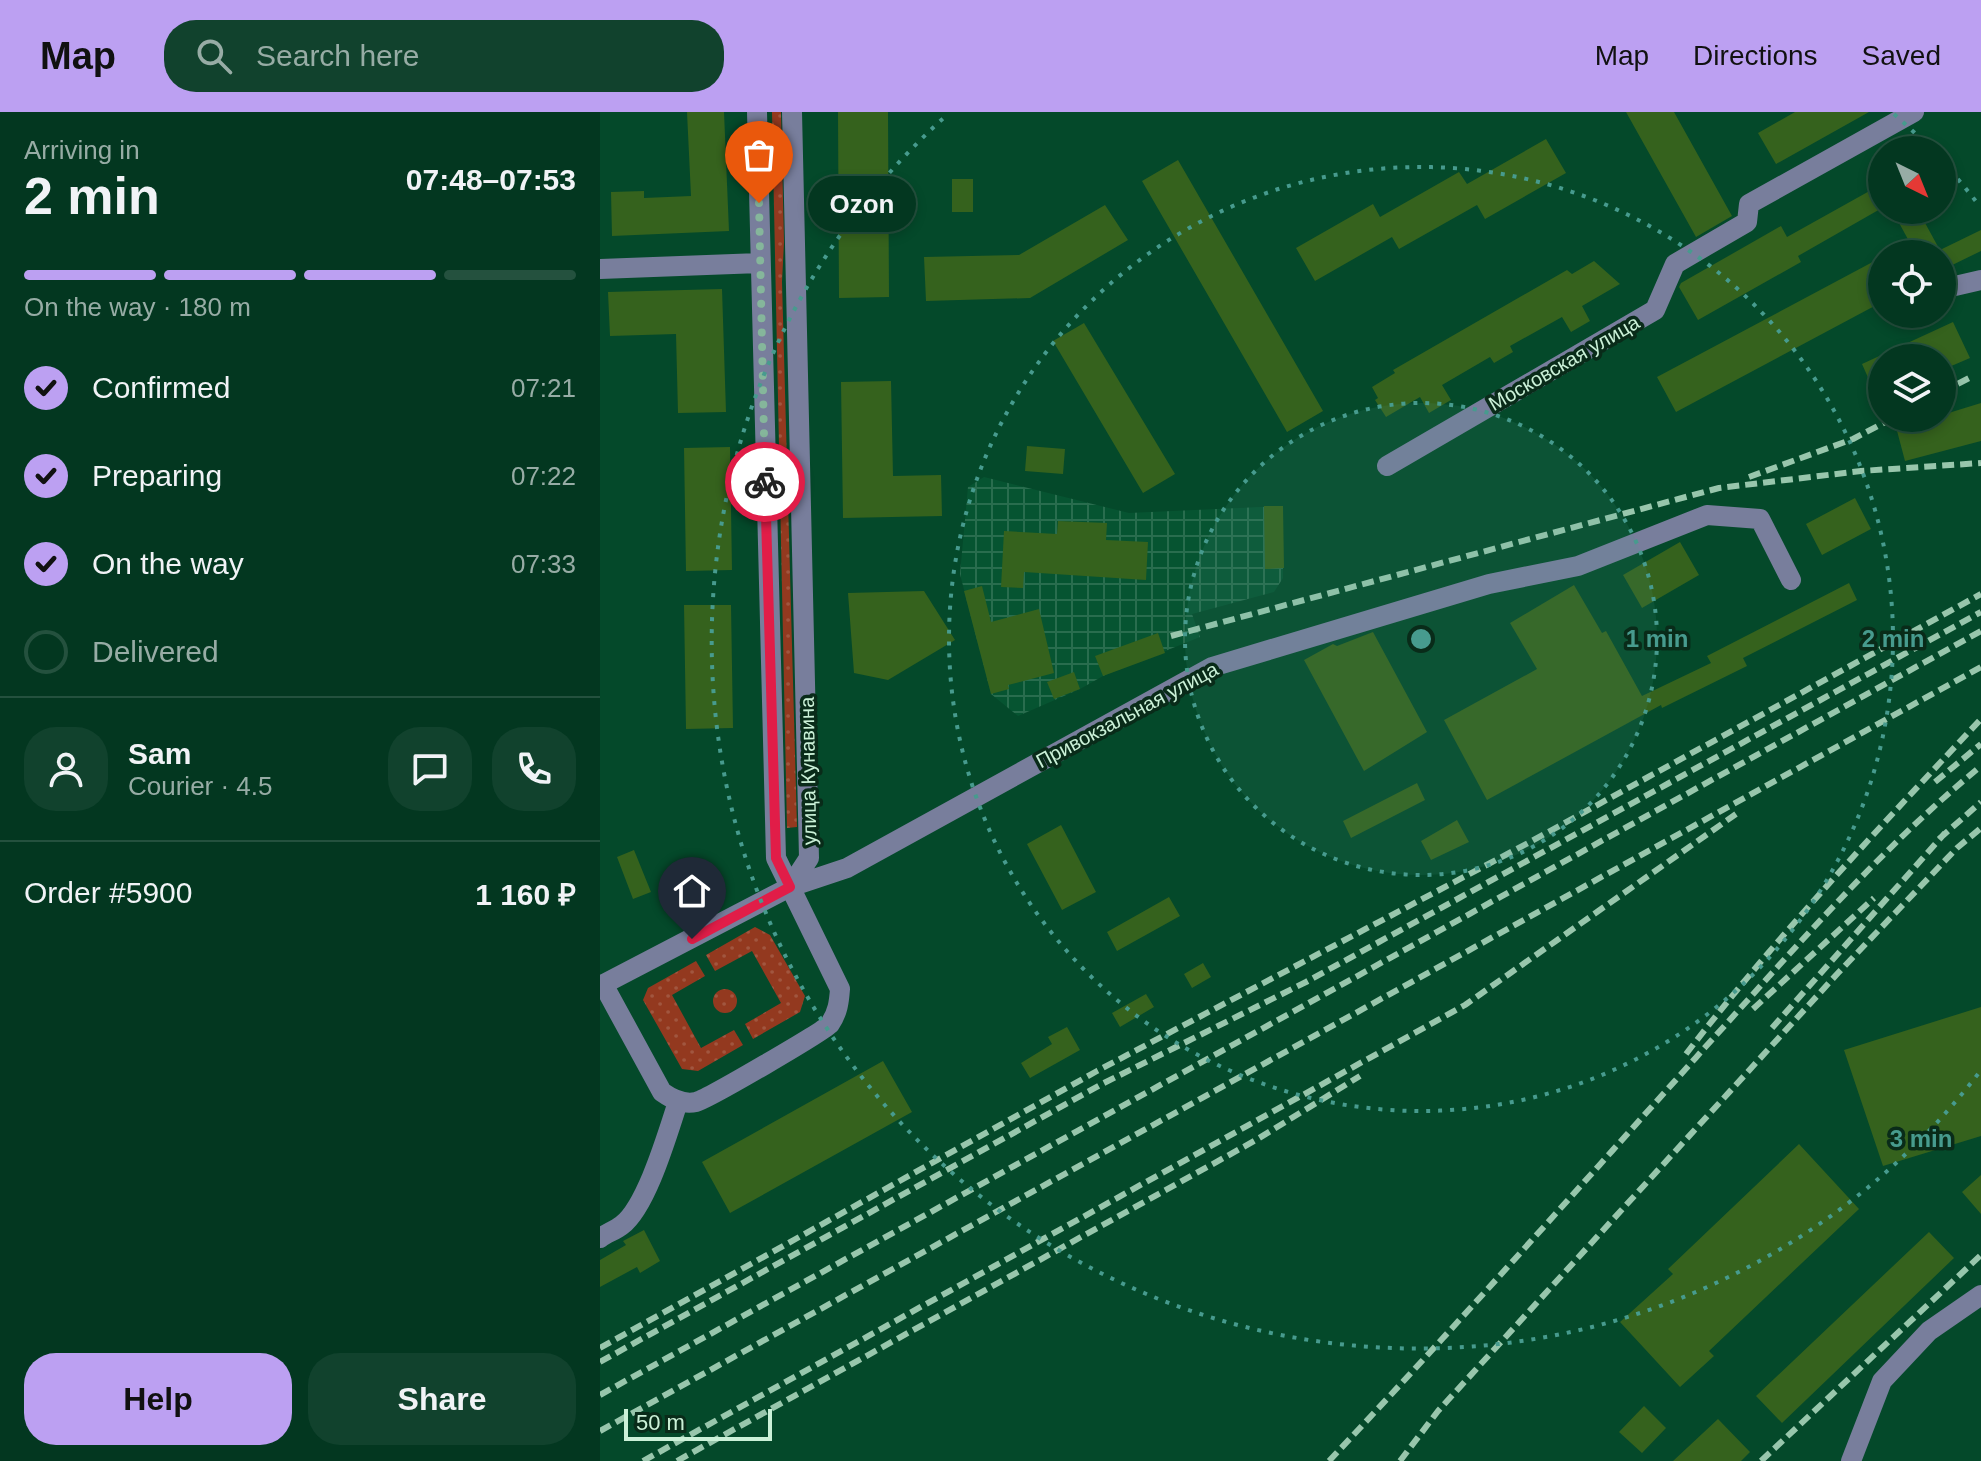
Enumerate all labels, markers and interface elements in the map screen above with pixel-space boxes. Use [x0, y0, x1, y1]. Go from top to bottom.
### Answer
search box [164, 20, 724, 92]
icon: search [192, 34, 236, 78]
text: Map [40, 35, 116, 77]
text: Search here [256, 39, 419, 72]
text: Map [1595, 40, 1649, 71]
text: Directions [1693, 40, 1818, 71]
text: Saved [1862, 40, 1941, 71]
pin [725, 121, 793, 203]
icon: bag [737, 133, 781, 177]
text: Arriving in [24, 135, 140, 165]
north arrow [1868, 136, 1956, 224]
map controls [1868, 136, 1956, 432]
text: 07:48–07:53 [406, 163, 576, 196]
text: 2 min [24, 167, 160, 225]
callout: Ozon [807, 175, 915, 231]
text: Ozon [830, 189, 895, 219]
button: locate [1868, 240, 1956, 328]
text: On the way · 180 m [24, 292, 251, 322]
street label: Московская улица [1485, 310, 1644, 415]
button: layers [1868, 344, 1956, 432]
icon: check [24, 366, 68, 410]
text: Confirmed [92, 371, 230, 404]
text: 07:21 [511, 373, 576, 403]
courier [725, 442, 805, 522]
icon: check [24, 454, 68, 498]
text: Preparing [92, 459, 222, 492]
icon: bike [743, 460, 787, 504]
text: 07:22 [511, 461, 576, 491]
icon: check [24, 542, 68, 586]
text: On the way [92, 547, 244, 580]
text: 07:33 [511, 549, 576, 579]
centre of rings [1407, 625, 1435, 653]
text: 1 min [1626, 625, 1688, 652]
text: 2 min [1862, 625, 1924, 652]
text: Delivered [92, 635, 219, 668]
street label: Привокзальная улица [1032, 657, 1223, 772]
street label: улица Кунавина [796, 696, 820, 845]
button: person [24, 727, 108, 811]
button: chat [388, 727, 472, 811]
button: phone [492, 727, 576, 811]
text: Sam [128, 737, 191, 770]
text: Courier · 4.5 [128, 771, 273, 801]
pin [658, 857, 726, 939]
icon: home [670, 869, 714, 913]
text: Order #5900 [24, 876, 192, 909]
text: 1 160 ₽ [475, 878, 576, 911]
text: 3 min [1890, 1125, 1952, 1152]
button: Help [24, 1353, 292, 1445]
button: Share [308, 1353, 576, 1445]
scale bar [624, 1405, 772, 1441]
text: 50 m [636, 1410, 685, 1435]

